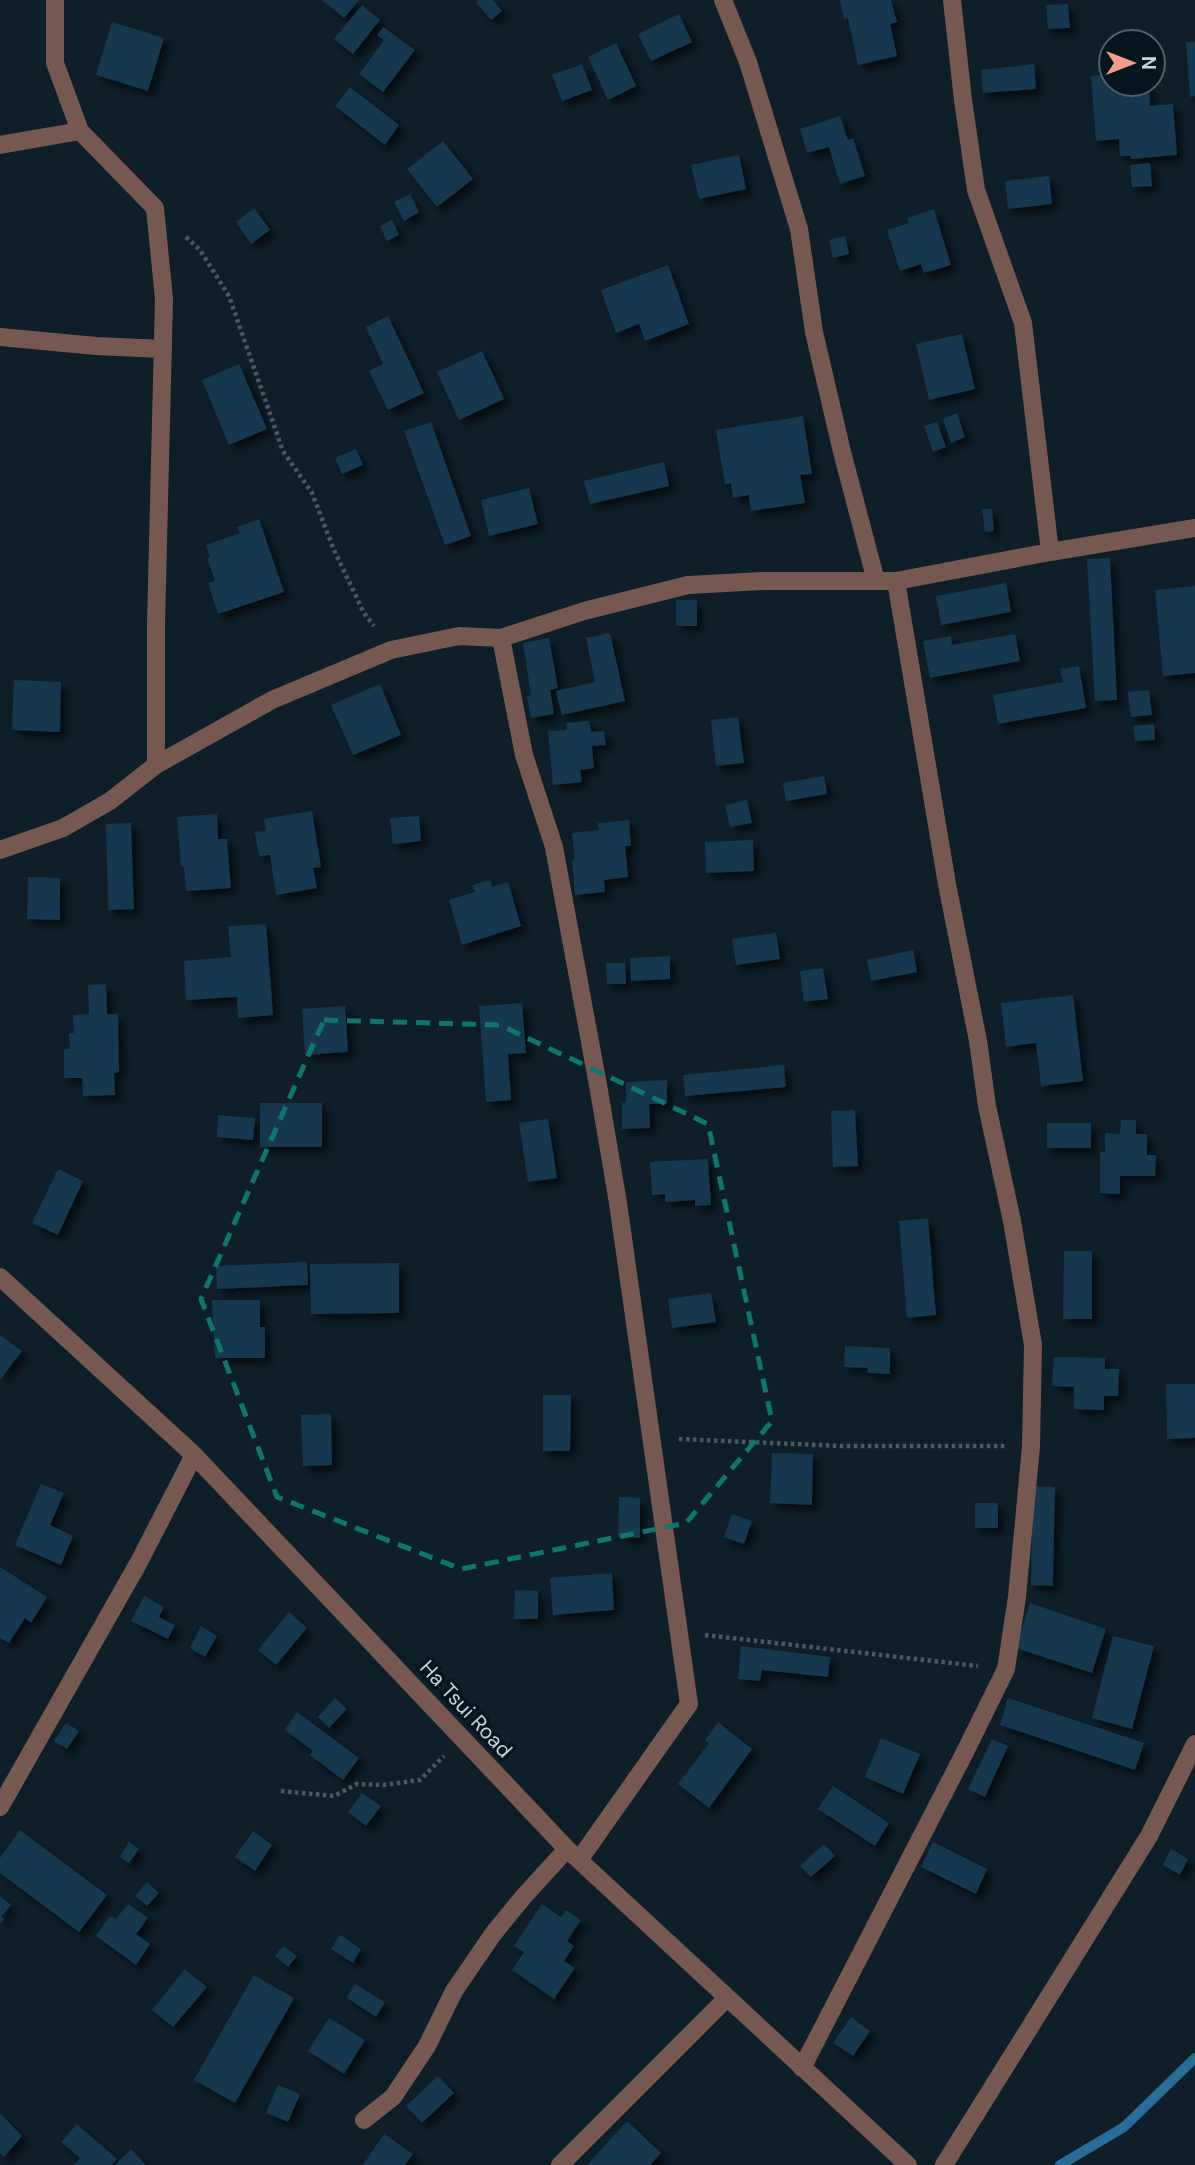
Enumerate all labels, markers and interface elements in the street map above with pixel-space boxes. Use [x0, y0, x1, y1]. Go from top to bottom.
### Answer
north arrow [1097, 28, 1167, 98]
text: N [1136, 56, 1161, 70]
street label: Ha Tsui Road [414, 1654, 518, 1764]

